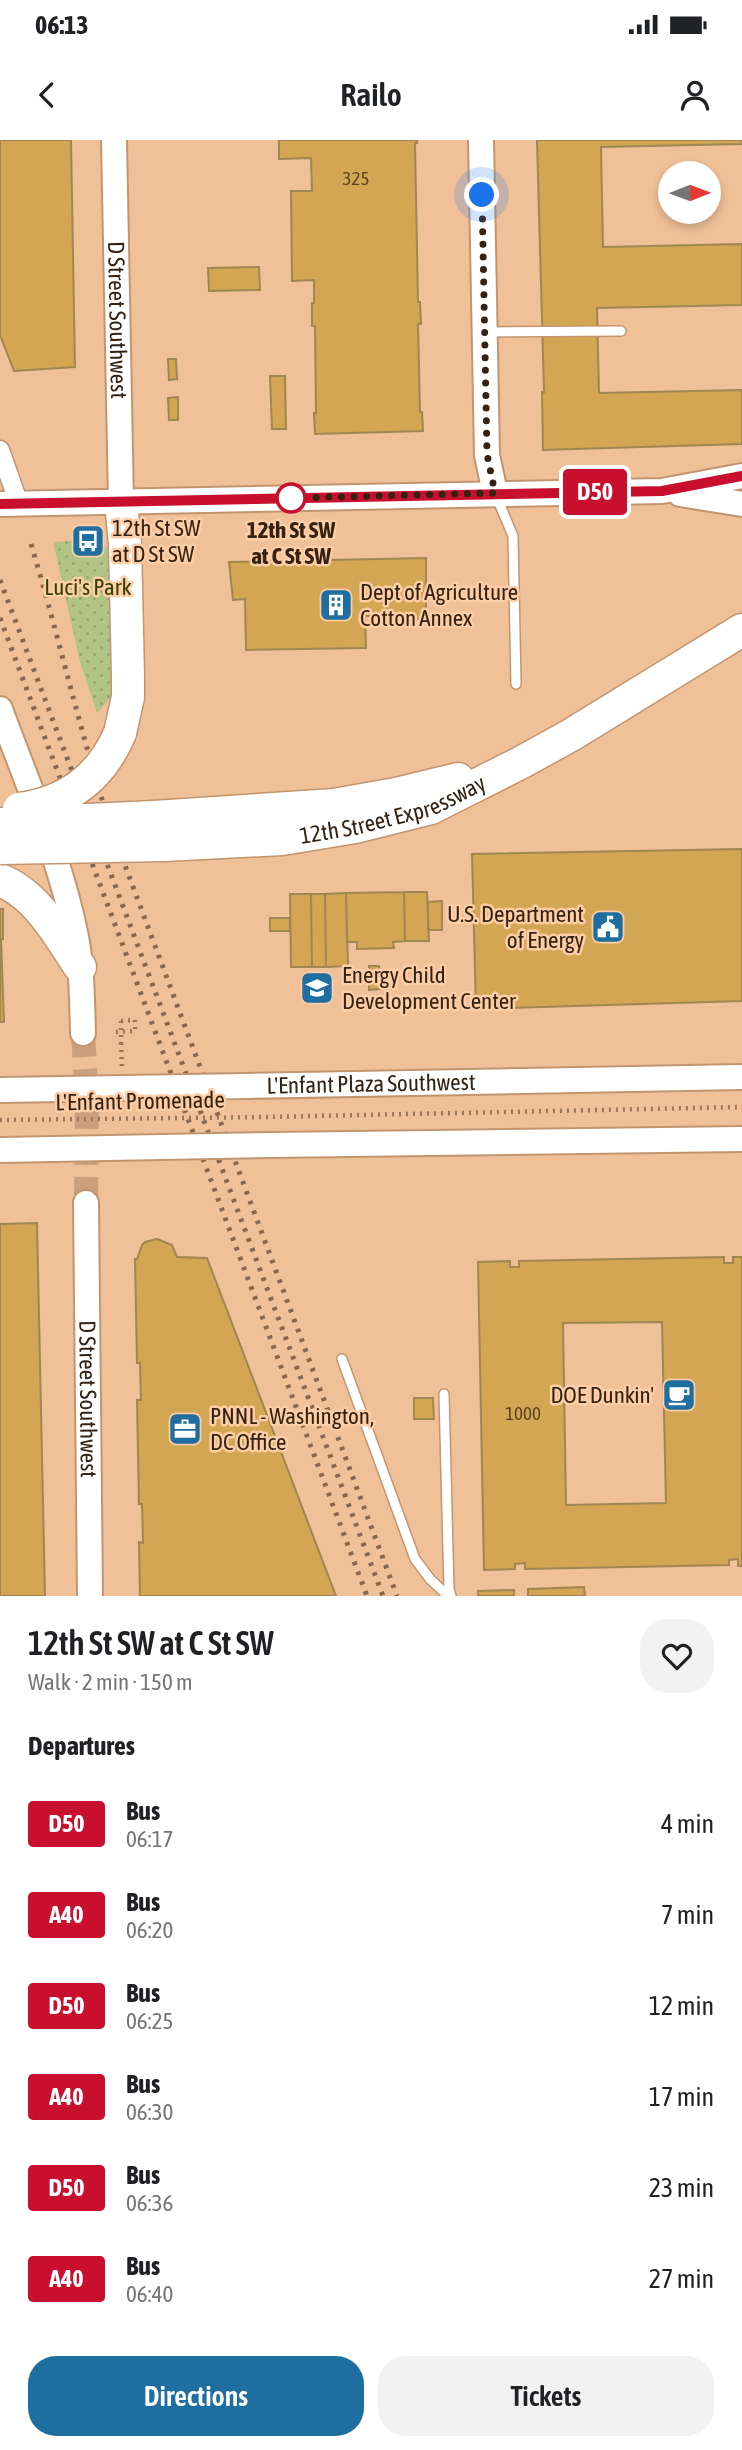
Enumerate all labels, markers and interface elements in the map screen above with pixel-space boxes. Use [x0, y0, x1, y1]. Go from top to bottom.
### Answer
text: 06:13 [35, 10, 89, 40]
icon: back [28, 76, 66, 114]
text: Railo [340, 76, 402, 113]
icon: person [676, 76, 714, 114]
north arrow [658, 161, 721, 224]
map controls [658, 161, 721, 224]
house number: 325 [343, 167, 369, 189]
your location [464, 177, 499, 212]
street label: D Street Southwest [103, 241, 132, 399]
line badge: D50 [555, 469, 635, 515]
text: D50 [577, 478, 613, 505]
marker: 12th St SW at C St SW [276, 483, 306, 513]
place label: 12th St SW at D St SW [112, 515, 201, 567]
place label: 12th St SW at C St SW [247, 517, 335, 569]
bus stop icon: 12th St SW at D St SW [69, 522, 107, 560]
park label: Luci's Park [44, 574, 132, 600]
place label: Dept of Agriculture Cotton Annex [360, 579, 518, 631]
building icon: Dept of Agriculture Cotton Annex [317, 586, 355, 624]
street label: 12th Street Expressway [298, 770, 490, 849]
place label: U.S. Department of Energy [447, 901, 584, 953]
public building icon: U.S. Department of Energy [589, 908, 627, 946]
place label: Energy Child Development Center [342, 962, 517, 1014]
school or university icon: Energy Child Development Center [298, 969, 336, 1007]
street label: L'Enfant Plaza Southwest [266, 1069, 476, 1099]
street label: L'Enfant Promenade [55, 1087, 225, 1115]
street label: D Street Southwest [74, 1320, 102, 1478]
cafe icon: DOE Dunkin' [660, 1376, 698, 1414]
place label: DOE Dunkin' [550, 1382, 654, 1408]
house number: 1000 [505, 1402, 541, 1424]
place label: PNNL - Washington, DC Office [210, 1403, 374, 1455]
office icon: PNNL - Washington, DC Office [166, 1410, 204, 1448]
button: heart [640, 1619, 714, 1693]
text: 12th St SW at C St SW [28, 1624, 274, 1662]
text: Walk · 2 min · 150 m [28, 1669, 192, 1695]
text: Departures [28, 1731, 135, 1761]
text: Bus [126, 1796, 160, 1826]
text: 4 min [661, 1809, 714, 1839]
text: D50 [49, 1810, 85, 1837]
text: 06:17 [126, 1826, 173, 1852]
text: Bus [126, 1887, 160, 1917]
text: 7 min [661, 1900, 714, 1930]
text: A40 [49, 1901, 84, 1928]
text: 06:20 [126, 1917, 173, 1943]
text: Bus [126, 1978, 160, 2008]
text: 12 min [649, 1991, 714, 2021]
text: D50 [49, 1992, 85, 2019]
text: 06:25 [126, 2008, 173, 2034]
text: Bus [126, 2069, 160, 2099]
text: 17 min [649, 2082, 714, 2112]
text: A40 [49, 2083, 84, 2110]
text: 06:30 [126, 2099, 173, 2125]
text: Bus [126, 2160, 160, 2190]
text: 23 min [649, 2173, 714, 2203]
text: D50 [49, 2174, 85, 2201]
text: 06:36 [126, 2190, 173, 2216]
text: Bus [126, 2251, 160, 2281]
text: 27 min [649, 2264, 714, 2294]
text: A40 [49, 2265, 84, 2292]
text: 06:40 [126, 2281, 173, 2307]
button: Directions [28, 2356, 364, 2436]
button: Tickets [378, 2356, 714, 2436]

